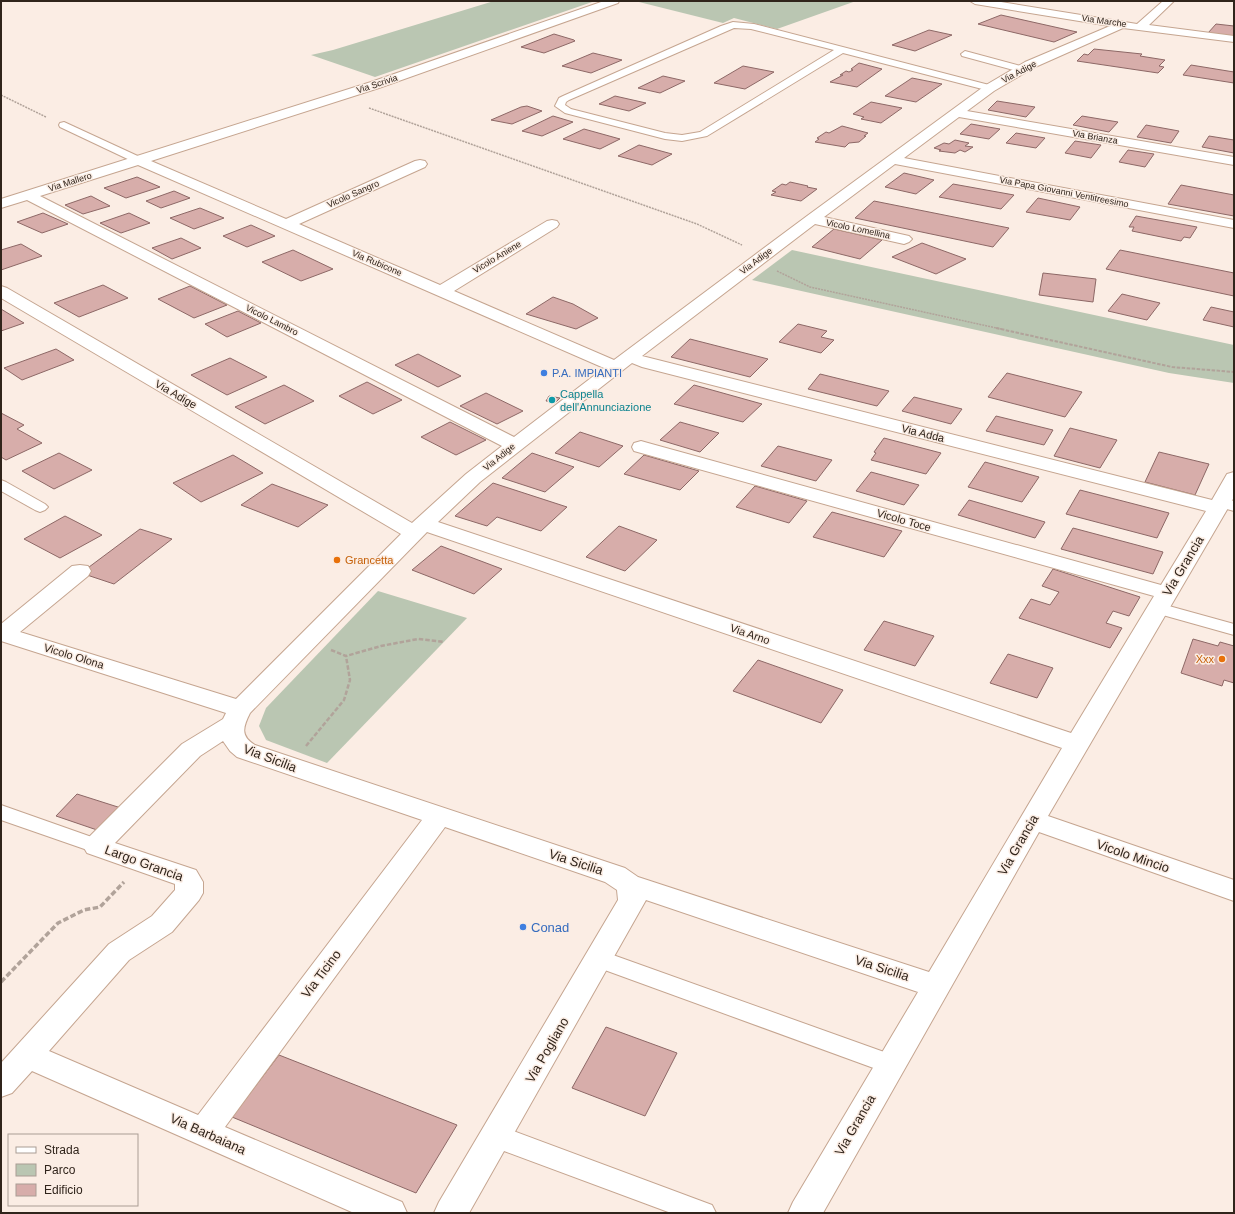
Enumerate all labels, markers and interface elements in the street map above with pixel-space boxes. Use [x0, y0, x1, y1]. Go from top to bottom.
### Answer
street label: Via Marche [1081, 13, 1127, 29]
street label: Via Adige [1000, 59, 1038, 85]
street label: Via Scrivia [355, 73, 399, 95]
street label: Via Brianza [1072, 128, 1118, 146]
street label: Via Mallero [47, 170, 93, 194]
street label: Via Papa Giovanni Ventitreesimo [999, 175, 1129, 209]
street label: Vicolo Sangro [325, 178, 381, 210]
street label: Vicolo Lomellina [825, 217, 891, 241]
street label: Vicolo Aniene [471, 239, 523, 275]
street label: Via Adige [738, 246, 774, 276]
street label: Via Rubicone [350, 248, 404, 278]
street label: Vicolo Lambro [244, 303, 300, 337]
place label: P.A. IMPIANTI [552, 367, 622, 379]
marker: P.A. IMPIANTI [539, 368, 549, 378]
street label: Via Adige [153, 377, 199, 411]
place label: Cappella dell'Annunciazione [560, 388, 651, 413]
marker: Cappella dell'Annunciazione [547, 395, 557, 405]
street label: Via Adda [900, 422, 947, 444]
street label: Via Adige [481, 441, 517, 473]
street label: Vicolo Toce [875, 507, 933, 533]
street label: Via Grancia [1159, 532, 1207, 599]
place label: Grancetta [345, 554, 394, 566]
marker: Grancetta [332, 555, 342, 565]
street label: Via Arno [728, 622, 772, 646]
street label: Vicolo Olona [43, 641, 106, 671]
place label: Xxx [1196, 653, 1214, 665]
marker: Xxx [1217, 654, 1227, 664]
street label: Via Sicilia [241, 741, 300, 775]
street label: Via Grancia [995, 811, 1042, 878]
street label: Vicolo Mincio [1094, 836, 1172, 876]
street label: Largo Grancia [103, 842, 186, 884]
street label: Via Sicilia [547, 846, 606, 878]
place label: Conad [531, 920, 569, 935]
marker: Conad [518, 922, 528, 932]
street label: Via Ticino [298, 947, 344, 1001]
street label: Via Sicilia [853, 952, 912, 984]
street label: Via Pogliano [522, 1015, 572, 1085]
street label: Via Grancia [832, 1091, 879, 1158]
street label: Via Barbaiana [168, 1111, 249, 1158]
legend [8, 1134, 138, 1206]
text: Strada [44, 1143, 80, 1157]
text: Parco [44, 1163, 76, 1177]
text: Edificio [44, 1183, 83, 1197]

